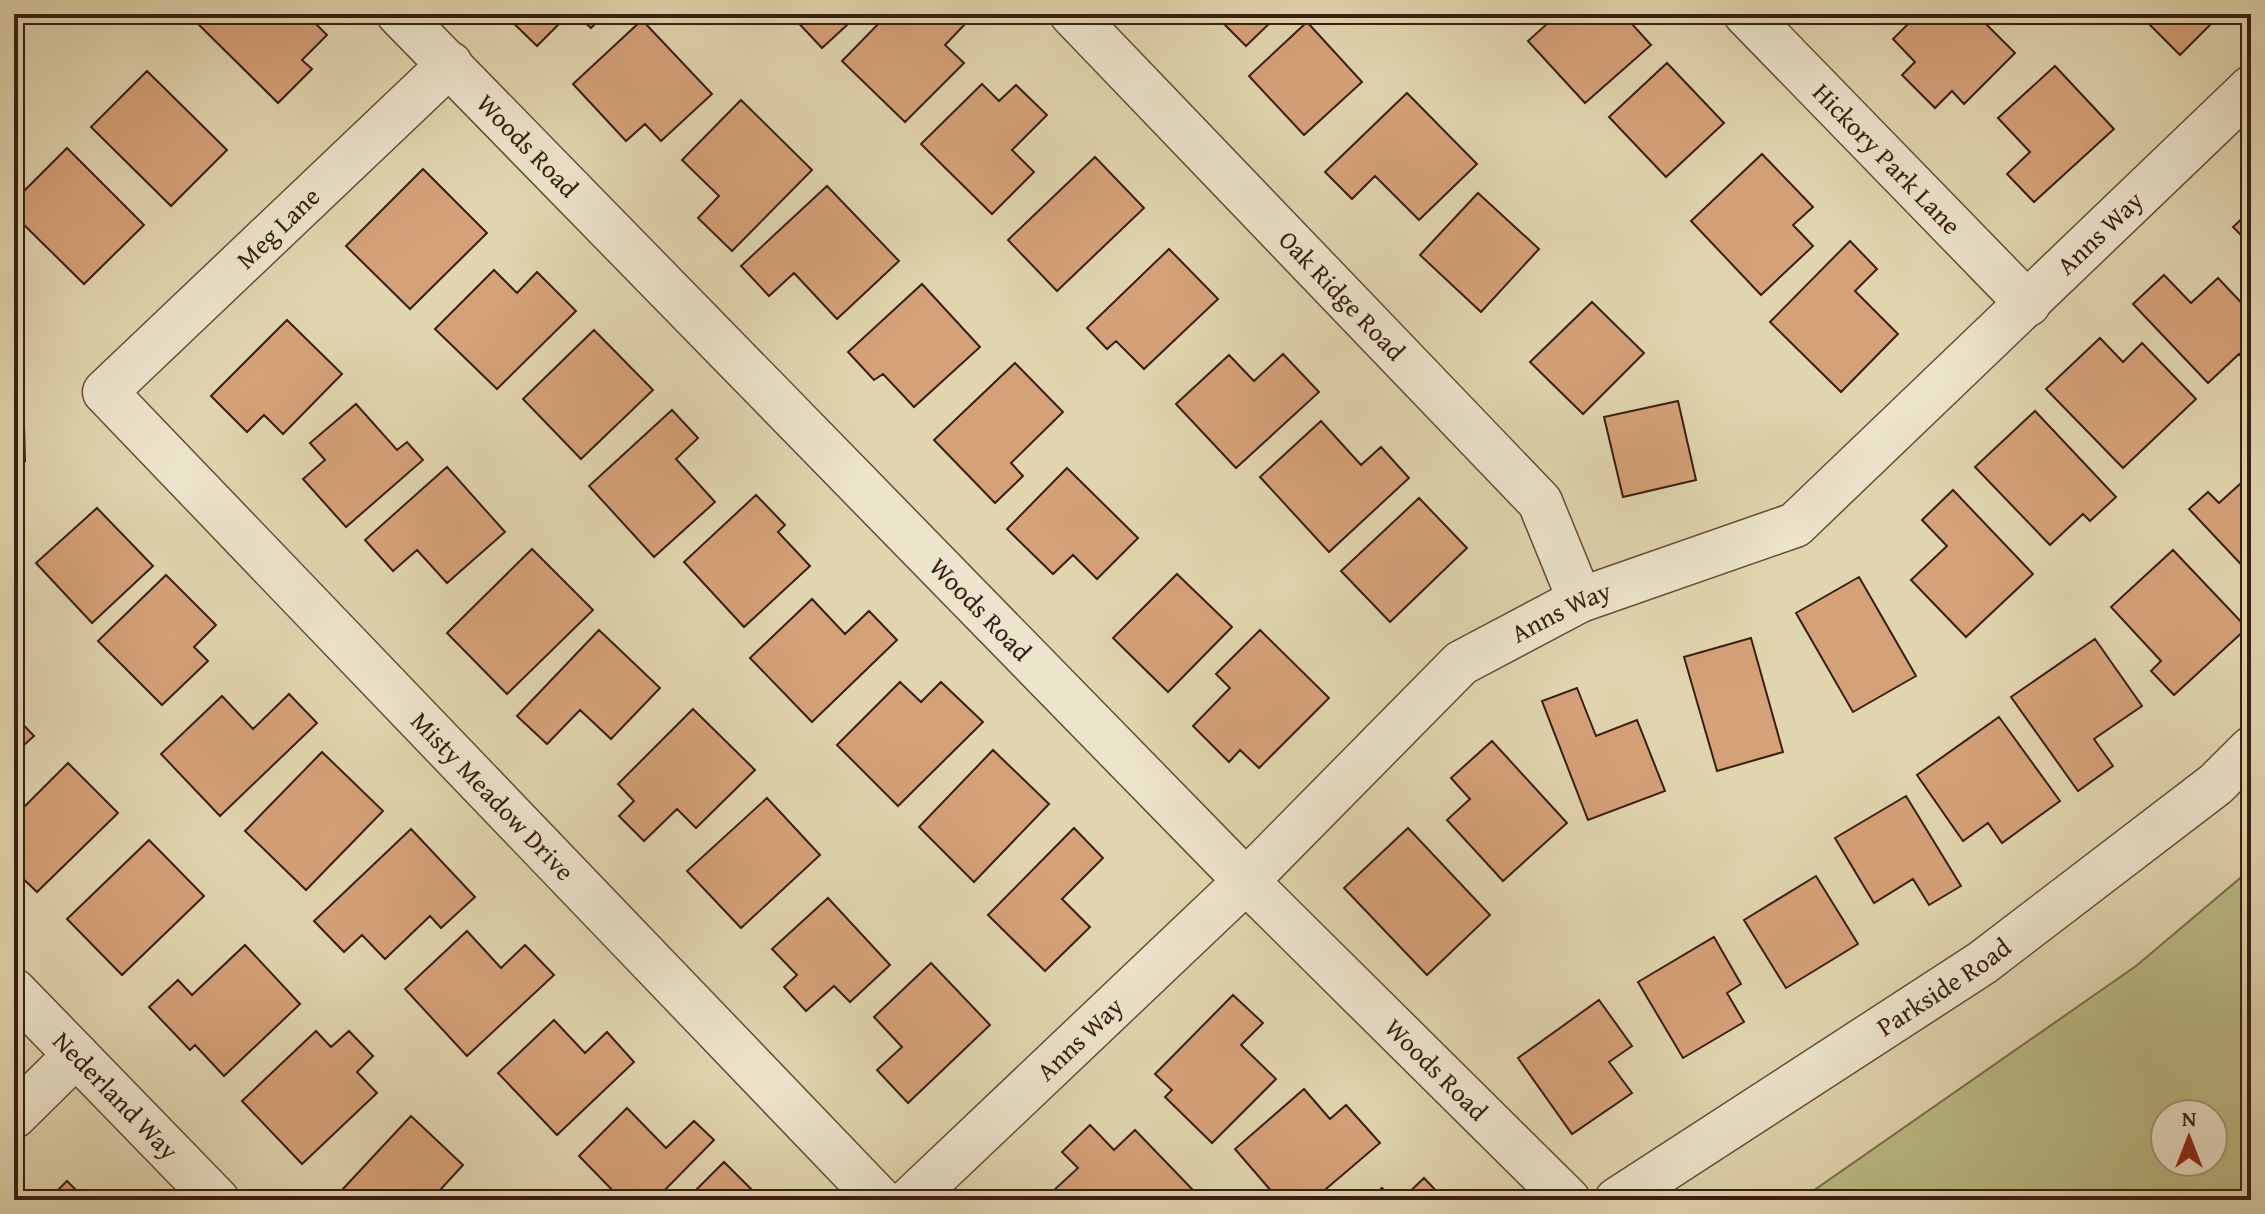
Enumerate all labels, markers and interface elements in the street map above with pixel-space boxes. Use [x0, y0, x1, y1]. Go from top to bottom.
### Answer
street label: Hickory Park Lane [1804, 74, 1970, 243]
street label: Woods Road [468, 84, 588, 206]
street label: Meg Lane [227, 178, 329, 278]
street label: Anns Way [2047, 181, 2152, 284]
street label: Oak Ridge Road [1270, 221, 1415, 370]
street label: Woods Road [921, 548, 1041, 670]
street label: Anns Way [1504, 571, 1616, 652]
street label: Misty Meadow Drive [402, 702, 584, 889]
street label: Parkside Road [1869, 928, 2019, 1046]
street label: Anns Way [1027, 987, 1132, 1090]
street label: Woods Road [1376, 1009, 1497, 1130]
street label: Nederland Way [44, 1022, 188, 1169]
north arrow [2149, 1098, 2229, 1178]
text: N [2182, 1102, 2197, 1134]

